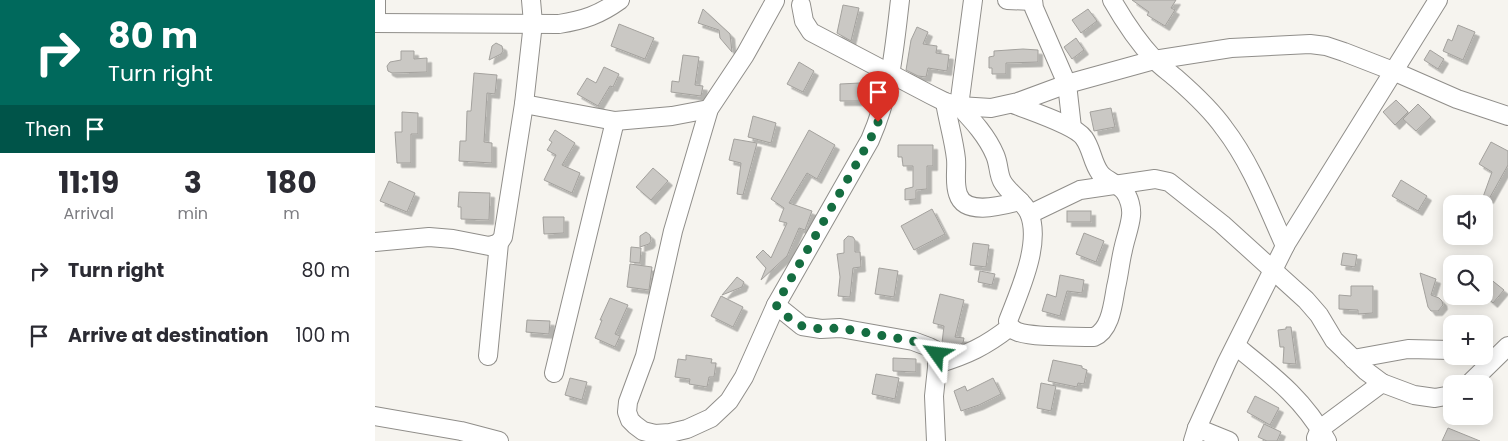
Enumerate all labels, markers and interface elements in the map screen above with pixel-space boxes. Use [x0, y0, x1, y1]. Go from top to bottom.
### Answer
text: 80 m [108, 11, 198, 60]
icon: right [25, 20, 90, 85]
text: Turn right [108, 58, 213, 89]
pin [857, 71, 899, 122]
icon: arrive [864, 78, 892, 106]
icon: arrive [81, 115, 109, 143]
text: Then [25, 116, 71, 143]
text: 11:19 [58, 161, 119, 204]
text: 3 [184, 161, 202, 204]
text: 180 [266, 161, 317, 204]
map controls [1443, 195, 1493, 425]
button: sound [1443, 195, 1493, 245]
text: Arrival [64, 202, 114, 225]
text: min [177, 202, 208, 225]
text: m [283, 202, 300, 225]
button: search [1443, 255, 1493, 305]
icon: right [25, 257, 53, 285]
text: Turn right [68, 257, 164, 284]
text: 80 m [301, 257, 350, 284]
button: + [1443, 315, 1493, 365]
icon: arrive [25, 322, 53, 350]
text: Arrive at destination [68, 322, 269, 349]
text: 100 m [295, 322, 350, 349]
position arrow [910, 327, 962, 379]
button: − [1443, 375, 1493, 425]

